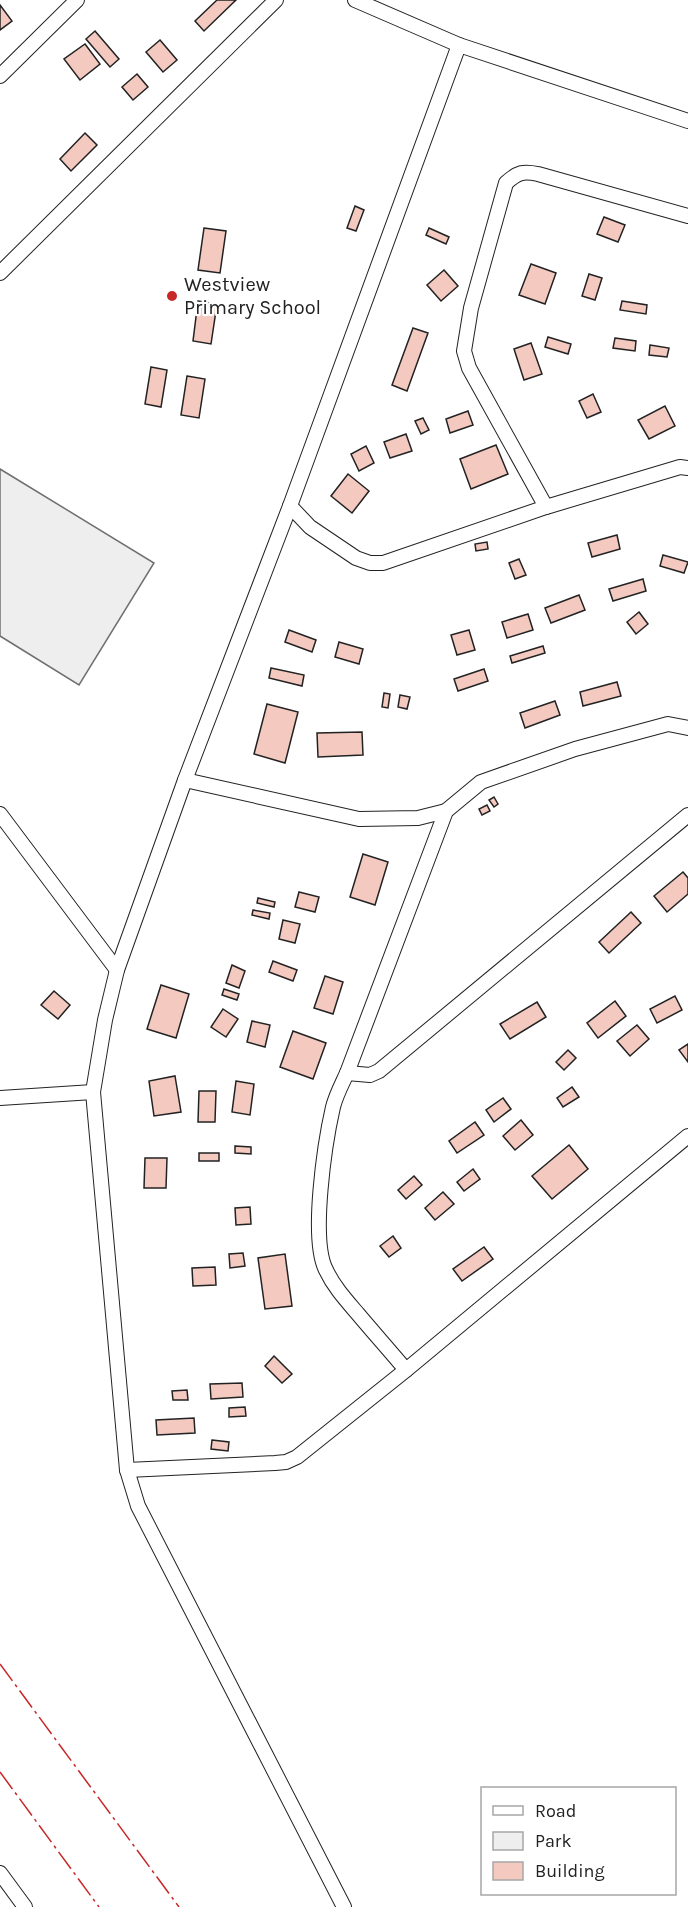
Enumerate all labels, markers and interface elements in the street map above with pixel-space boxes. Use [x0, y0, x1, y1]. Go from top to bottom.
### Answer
place label: Westview Primary School [184, 273, 321, 319]
marker: Westview Primary School [165, 289, 179, 303]
legend [481, 1787, 676, 1895]
text: Road [535, 1800, 576, 1822]
text: Park [535, 1830, 572, 1852]
text: Building [535, 1860, 605, 1882]

